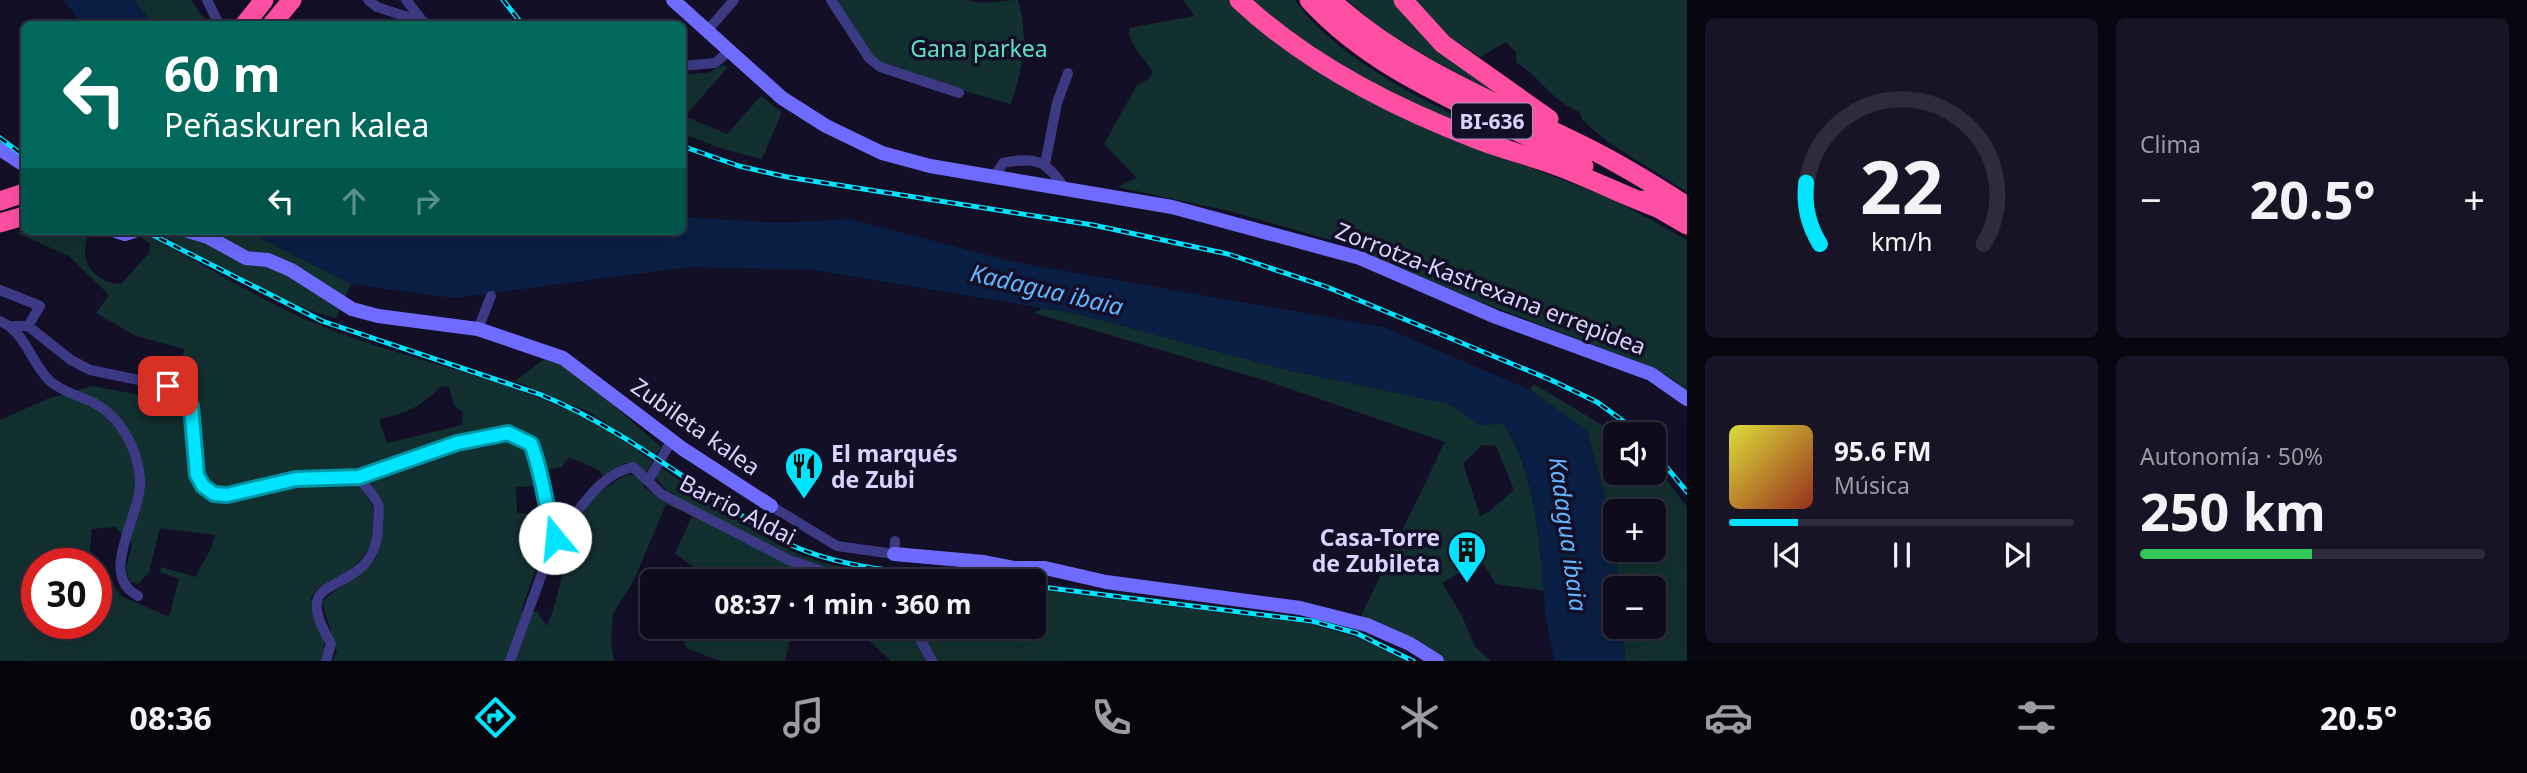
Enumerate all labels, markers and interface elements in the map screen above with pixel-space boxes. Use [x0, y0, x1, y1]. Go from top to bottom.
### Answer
park label: Gana parkea [910, 32, 1048, 64]
text: 60 m [164, 40, 281, 106]
icon: left [49, 49, 140, 140]
text: Peñaskuren kalea [164, 103, 429, 146]
road number: BI-636 [1452, 104, 1532, 138]
text: Clima [2140, 128, 2201, 160]
text: 22 [1860, 136, 1943, 235]
text: 20.5° [2250, 163, 2375, 234]
text: − [2140, 173, 2162, 225]
text: + [2463, 173, 2485, 225]
icon: left [262, 182, 300, 220]
icon: ahead [335, 182, 373, 220]
icon: right [408, 182, 446, 220]
street label: Zorrotza-Kastrexana errepidea [1331, 214, 1651, 362]
text: km/h [1871, 224, 1932, 258]
water label: Kadagua ibaia [967, 255, 1127, 323]
pin [138, 356, 198, 416]
icon: arrive [149, 367, 187, 405]
street label: Zubileta kalea [625, 370, 767, 482]
map controls [1603, 422, 1666, 639]
button: sound [1603, 422, 1666, 485]
text: 95.6 FM [1834, 433, 1931, 469]
place label: El marqués de Zubi [831, 437, 958, 495]
text: Autonomía · 50% [2140, 440, 2323, 472]
restaurant icon: El marqués de Zubi [783, 445, 825, 500]
water label: Kadagua ibaia [1542, 455, 1596, 614]
street label: Barrio Aldai [674, 466, 802, 552]
text: Música [1834, 469, 1910, 501]
text: 250 km [2140, 475, 2326, 546]
button: + [1603, 499, 1666, 562]
position arrow [518, 501, 592, 575]
place label: Casa-Torre de Zubileta [1312, 521, 1440, 579]
building icon: Casa-Torre de Zubileta [1446, 529, 1488, 584]
icon: previous [1768, 536, 1806, 574]
icon: pause [1883, 536, 1921, 574]
icon: next [1998, 536, 2036, 574]
speed limit sign: 30 [21, 548, 112, 639]
button: − [1603, 576, 1666, 639]
text: 08:37 · 1 min · 360 m [715, 586, 971, 622]
icon: directions [471, 693, 520, 742]
icon: music [779, 693, 828, 742]
icon: phone [1087, 693, 1136, 742]
icon: climate [1395, 693, 1444, 742]
icon: car [1704, 693, 1753, 742]
icon: filters [2012, 693, 2061, 742]
text: 08:36 [130, 696, 212, 739]
text: 20.5° [2320, 696, 2397, 739]

